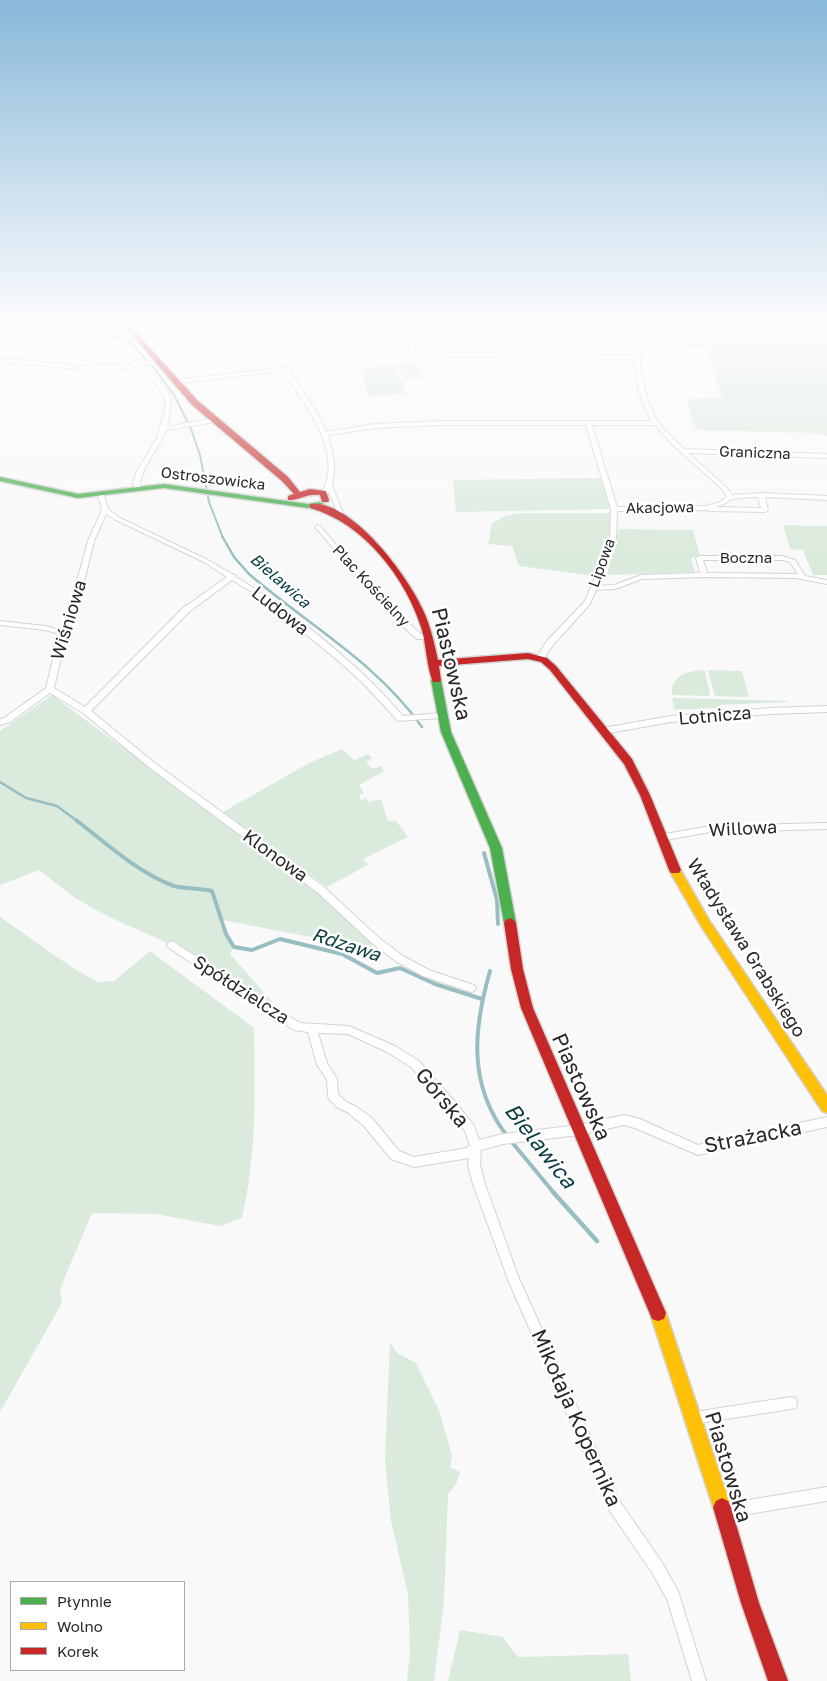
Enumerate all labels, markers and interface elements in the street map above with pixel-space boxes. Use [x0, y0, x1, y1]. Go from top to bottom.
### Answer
street label: Graniczna [719, 443, 791, 463]
street label: Ostroszowicka [160, 464, 266, 494]
street label: Akacjowa [626, 498, 694, 518]
street label: Lipowa [585, 536, 619, 590]
street label: Plac Kościelny [329, 541, 413, 631]
street label: Boczna [720, 549, 772, 567]
water label: Bielawica [246, 550, 314, 612]
street label: Wiśniowa [47, 577, 91, 663]
street label: Ludowa [247, 582, 313, 640]
street label: Piastowska [426, 605, 476, 723]
street label: Lotnicza [678, 702, 752, 730]
street label: Willowa [708, 816, 778, 842]
street label: Klonowa [238, 825, 312, 887]
street label: Władysława Grabskiego [682, 855, 810, 1041]
water label: Rdzawa [309, 923, 383, 967]
street label: Spółdzielcza [189, 951, 293, 1029]
street label: Piastowska [546, 1029, 616, 1145]
street label: Górska [410, 1063, 474, 1133]
water label: Bielawica [499, 1098, 581, 1194]
street label: Strażacka [702, 1115, 804, 1159]
street label: Mikołaja Kopernika [526, 1325, 626, 1511]
street label: Piastowska [699, 1408, 757, 1526]
legend [10, 1581, 185, 1671]
text: Płynnie [57, 1592, 112, 1610]
text: Wolno [57, 1617, 103, 1635]
text: Korek [57, 1642, 99, 1660]

